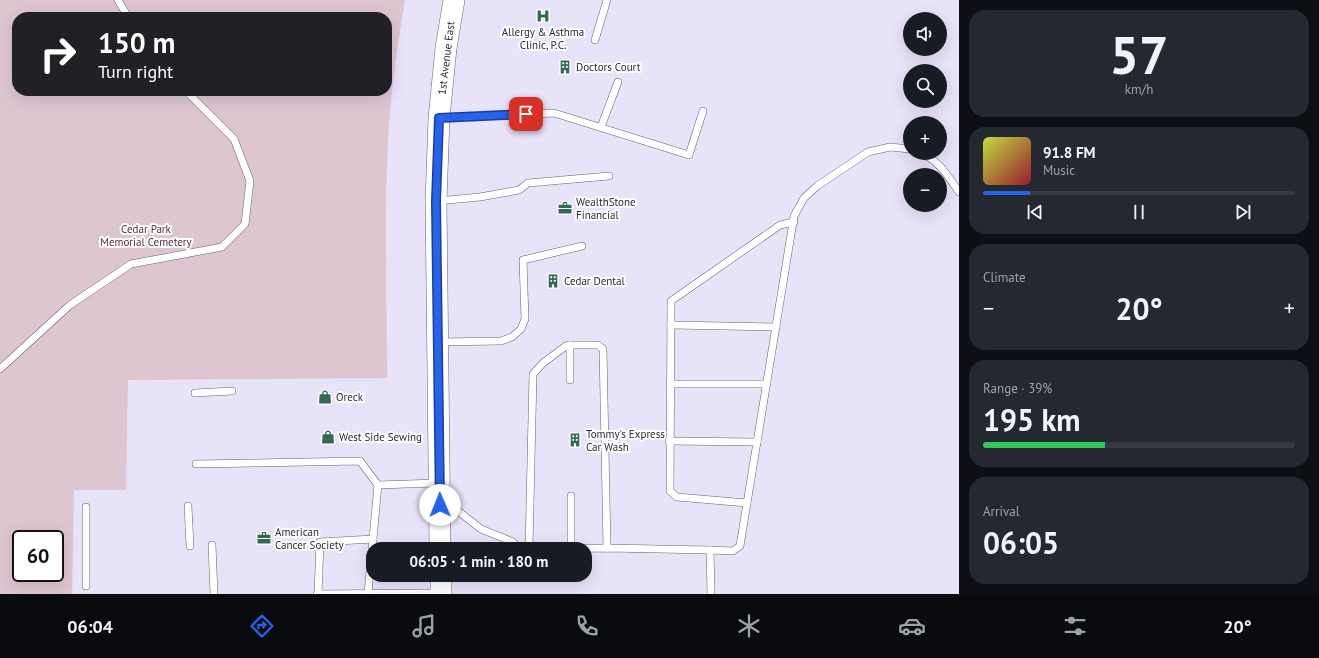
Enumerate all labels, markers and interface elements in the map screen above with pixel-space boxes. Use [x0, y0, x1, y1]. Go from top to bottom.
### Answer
hospital icon: Allergy & Asthma Clinic, P.C. [535, 8, 551, 24]
map controls [903, 12, 947, 212]
button: sound [903, 12, 947, 56]
street label: 1st Avenue East [435, 20, 457, 96]
text: 57 [1110, 21, 1168, 88]
text: 150 m [98, 24, 175, 61]
place label: Allergy & Asthma Clinic, P.C. [502, 25, 584, 52]
icon: right [32, 28, 84, 80]
building icon: Doctors Court [557, 59, 573, 75]
text: Turn right [98, 60, 173, 83]
place label: Doctors Court [576, 60, 641, 74]
button: search [903, 64, 947, 108]
text: km/h [1125, 81, 1153, 98]
pin [509, 97, 543, 131]
icon: arrive [515, 103, 537, 125]
button: + [903, 116, 947, 160]
text: 91.8 FM [1043, 143, 1096, 162]
text: Music [1043, 162, 1075, 179]
button: − [903, 168, 947, 212]
place label: WealthStone Financial [576, 195, 636, 222]
office icon: WealthStone Financial [557, 200, 573, 216]
icon: previous [1024, 201, 1046, 223]
icon: pause [1128, 201, 1150, 223]
icon: next [1232, 201, 1254, 223]
park label: Cedar Park Memorial Cemetery [100, 222, 193, 249]
text: Climate [983, 269, 1026, 286]
building icon: Cedar Dental [545, 273, 561, 289]
place label: Cedar Dental [564, 274, 626, 288]
text: 20° [1115, 289, 1163, 328]
text: − [983, 294, 994, 322]
text: + [1284, 294, 1295, 322]
text: Range · 39% [983, 380, 1052, 397]
shop icon: Oreck [317, 389, 333, 405]
place label: Oreck [336, 390, 364, 404]
text: 195 km [983, 400, 1081, 439]
place label: Tommy's Express Car Wash [586, 427, 665, 454]
shop icon: West Side Sewing [320, 429, 336, 445]
place label: West Side Sewing [339, 430, 422, 444]
building icon: Tommy's Express Car Wash [567, 432, 583, 448]
position arrow [419, 484, 461, 526]
text: Arrival [983, 503, 1019, 520]
text: 06:05 [983, 523, 1059, 562]
place label: American Cancer Society [275, 525, 345, 552]
speed limit sign: 60 [12, 530, 64, 582]
office icon: American Cancer Society [256, 530, 272, 546]
text: 06:05 · 1 min · 180 m [410, 552, 548, 571]
icon: directions [248, 612, 276, 640]
icon: music [410, 612, 438, 640]
icon: phone [573, 612, 601, 640]
icon: climate [735, 612, 763, 640]
icon: car [898, 612, 926, 640]
icon: filters [1061, 612, 1089, 640]
text: 06:04 [67, 615, 113, 638]
text: 20° [1223, 615, 1252, 638]

